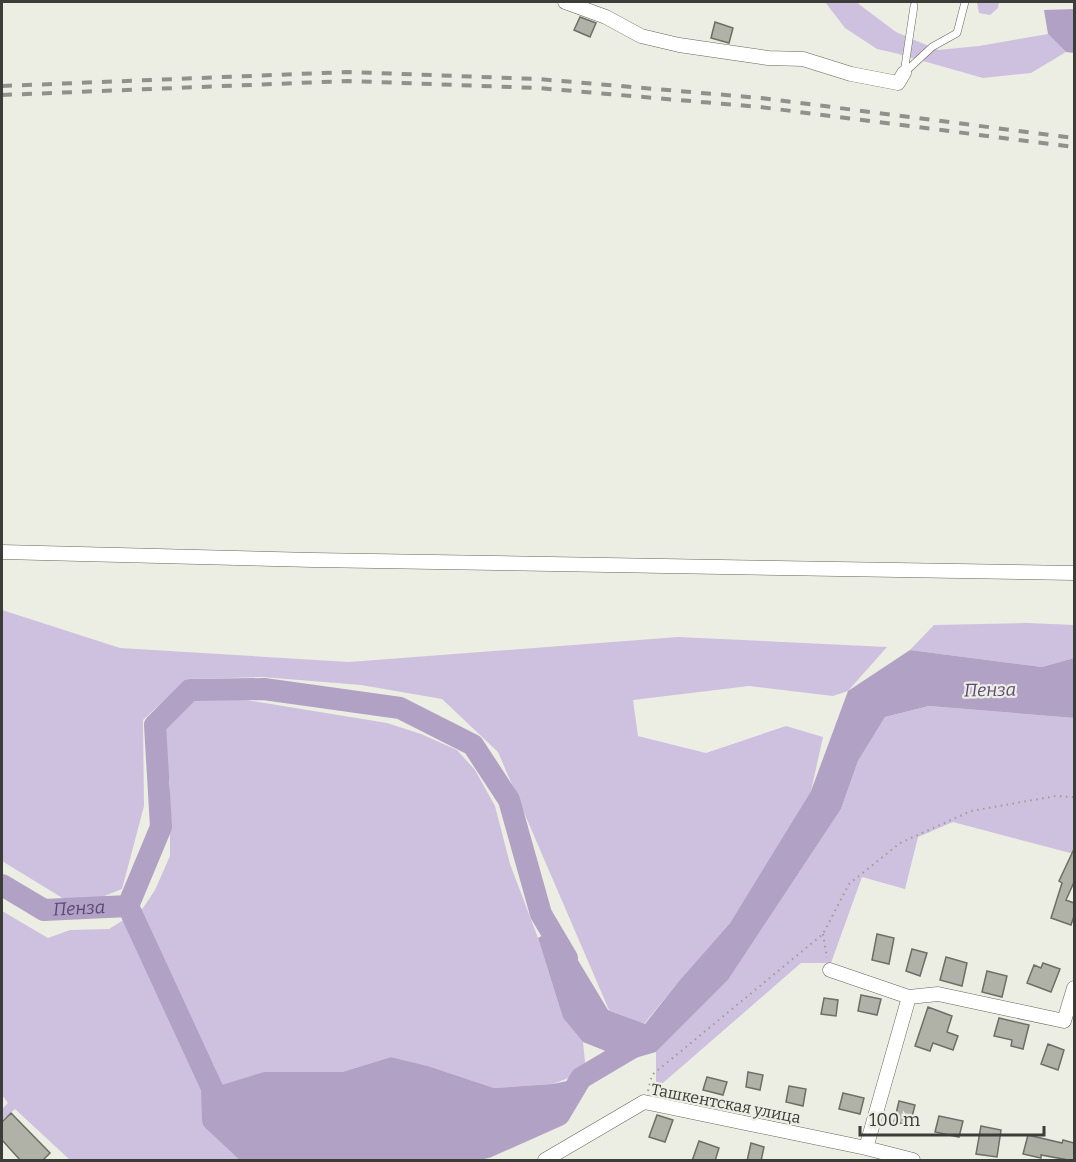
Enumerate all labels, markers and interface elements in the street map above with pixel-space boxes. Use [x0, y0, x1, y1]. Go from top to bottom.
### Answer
water label: Пенза [964, 679, 1016, 701]
water label: Пенза [52, 896, 106, 921]
street label: Ташкентская улица [649, 1080, 803, 1127]
scale bar [860, 1099, 1044, 1137]
text: 100 m [869, 1109, 920, 1131]

